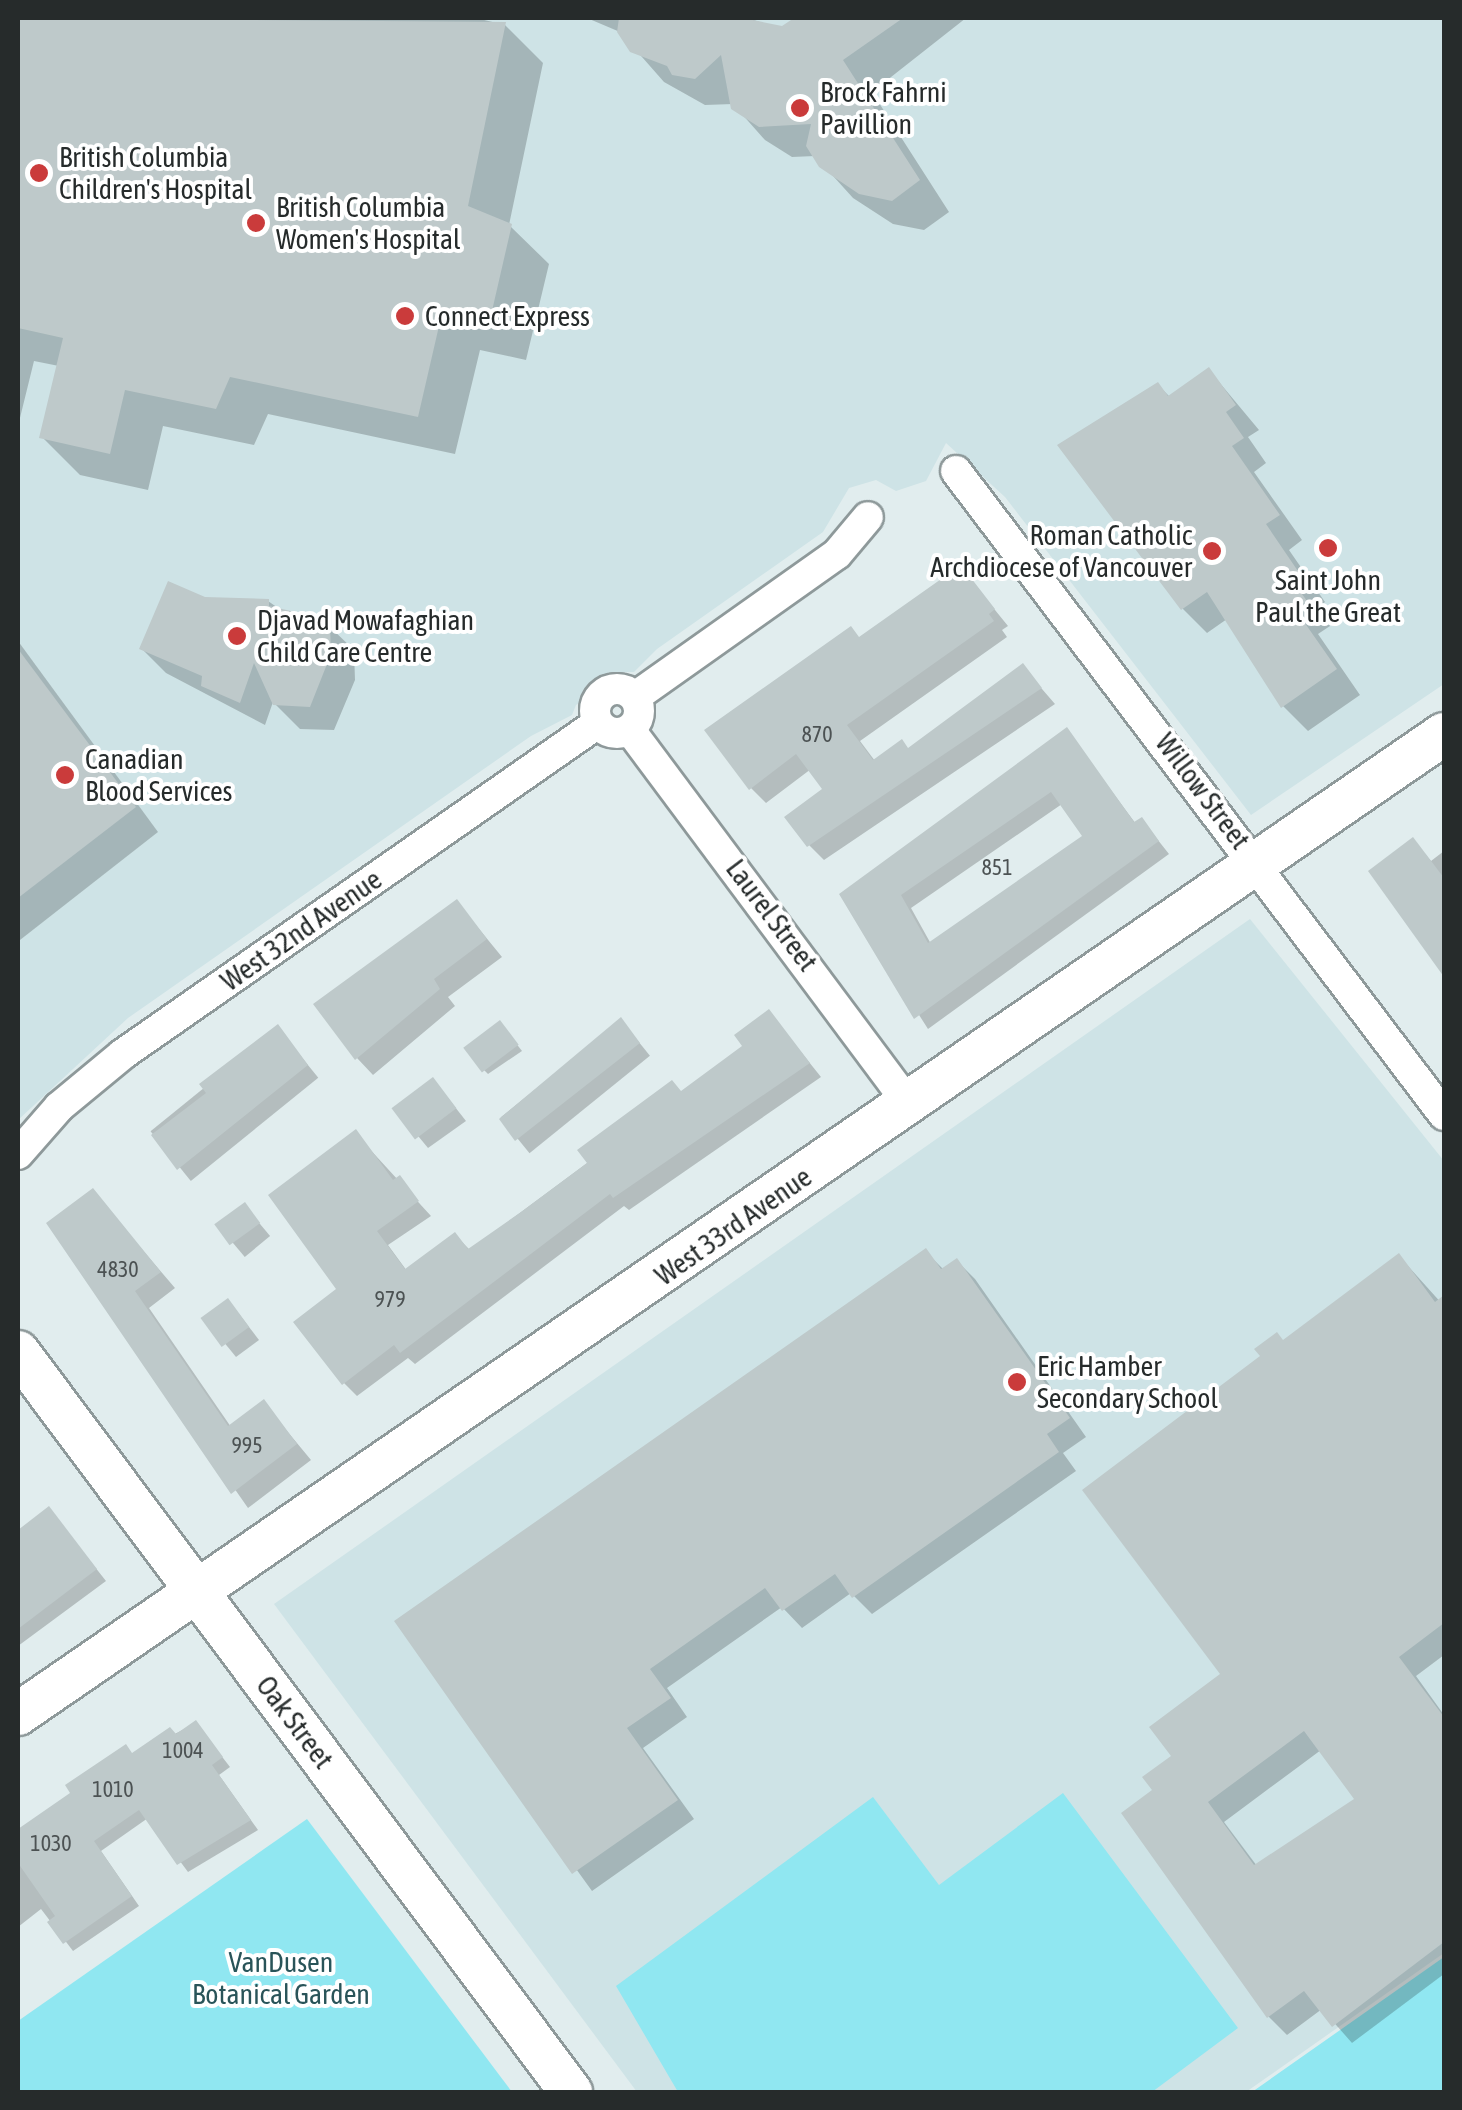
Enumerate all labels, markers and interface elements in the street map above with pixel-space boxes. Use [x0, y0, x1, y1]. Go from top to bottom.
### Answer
place label: Brock Fahrni Pavillion [820, 75, 947, 141]
marker: Brock Fahrni Pavillion [789, 97, 811, 119]
place label: British Columbia Children's Hospital [59, 140, 252, 206]
marker: British Columbia Children's Hospital [28, 162, 50, 184]
place label: British Columbia Women's Hospital [276, 190, 460, 256]
marker: British Columbia Women's Hospital [245, 212, 267, 234]
place label: Connect Express [425, 299, 590, 333]
marker: Connect Express [394, 305, 416, 327]
place label: Roman Catholic Archdiocese of Vancouver [930, 518, 1192, 584]
marker: Saint John Paul the Great [1317, 537, 1339, 559]
marker: Roman Catholic Archdiocese of Vancouver [1201, 540, 1223, 562]
place label: Saint John Paul the Great [1255, 563, 1401, 629]
place label: Djavad Mowafaghian Child Care Centre [257, 603, 474, 669]
marker: Djavad Mowafaghian Child Care Centre [226, 625, 248, 647]
house number: 870 [801, 722, 833, 748]
street label: Willow Street [1149, 727, 1257, 855]
place label: Canadian Blood Services [85, 742, 233, 808]
marker: Canadian Blood Services [54, 764, 76, 786]
street label: Laurel Street [719, 853, 825, 977]
house number: 851 [981, 855, 1013, 881]
street label: West 32nd Avenue [214, 862, 388, 998]
street label: West 33rd Avenue [648, 1160, 818, 1292]
house number: 4830 [97, 1257, 139, 1283]
house number: 979 [374, 1287, 406, 1313]
place label: Eric Hamber Secondary School [1037, 1349, 1218, 1415]
marker: Eric Hamber Secondary School [1006, 1371, 1028, 1393]
house number: 995 [231, 1433, 263, 1459]
street label: Oak Street [249, 1669, 341, 1775]
house number: 1004 [162, 1738, 204, 1764]
house number: 1010 [92, 1777, 134, 1803]
house number: 1030 [30, 1831, 72, 1857]
park label: VanDusen Botanical Garden [192, 1945, 370, 2011]

